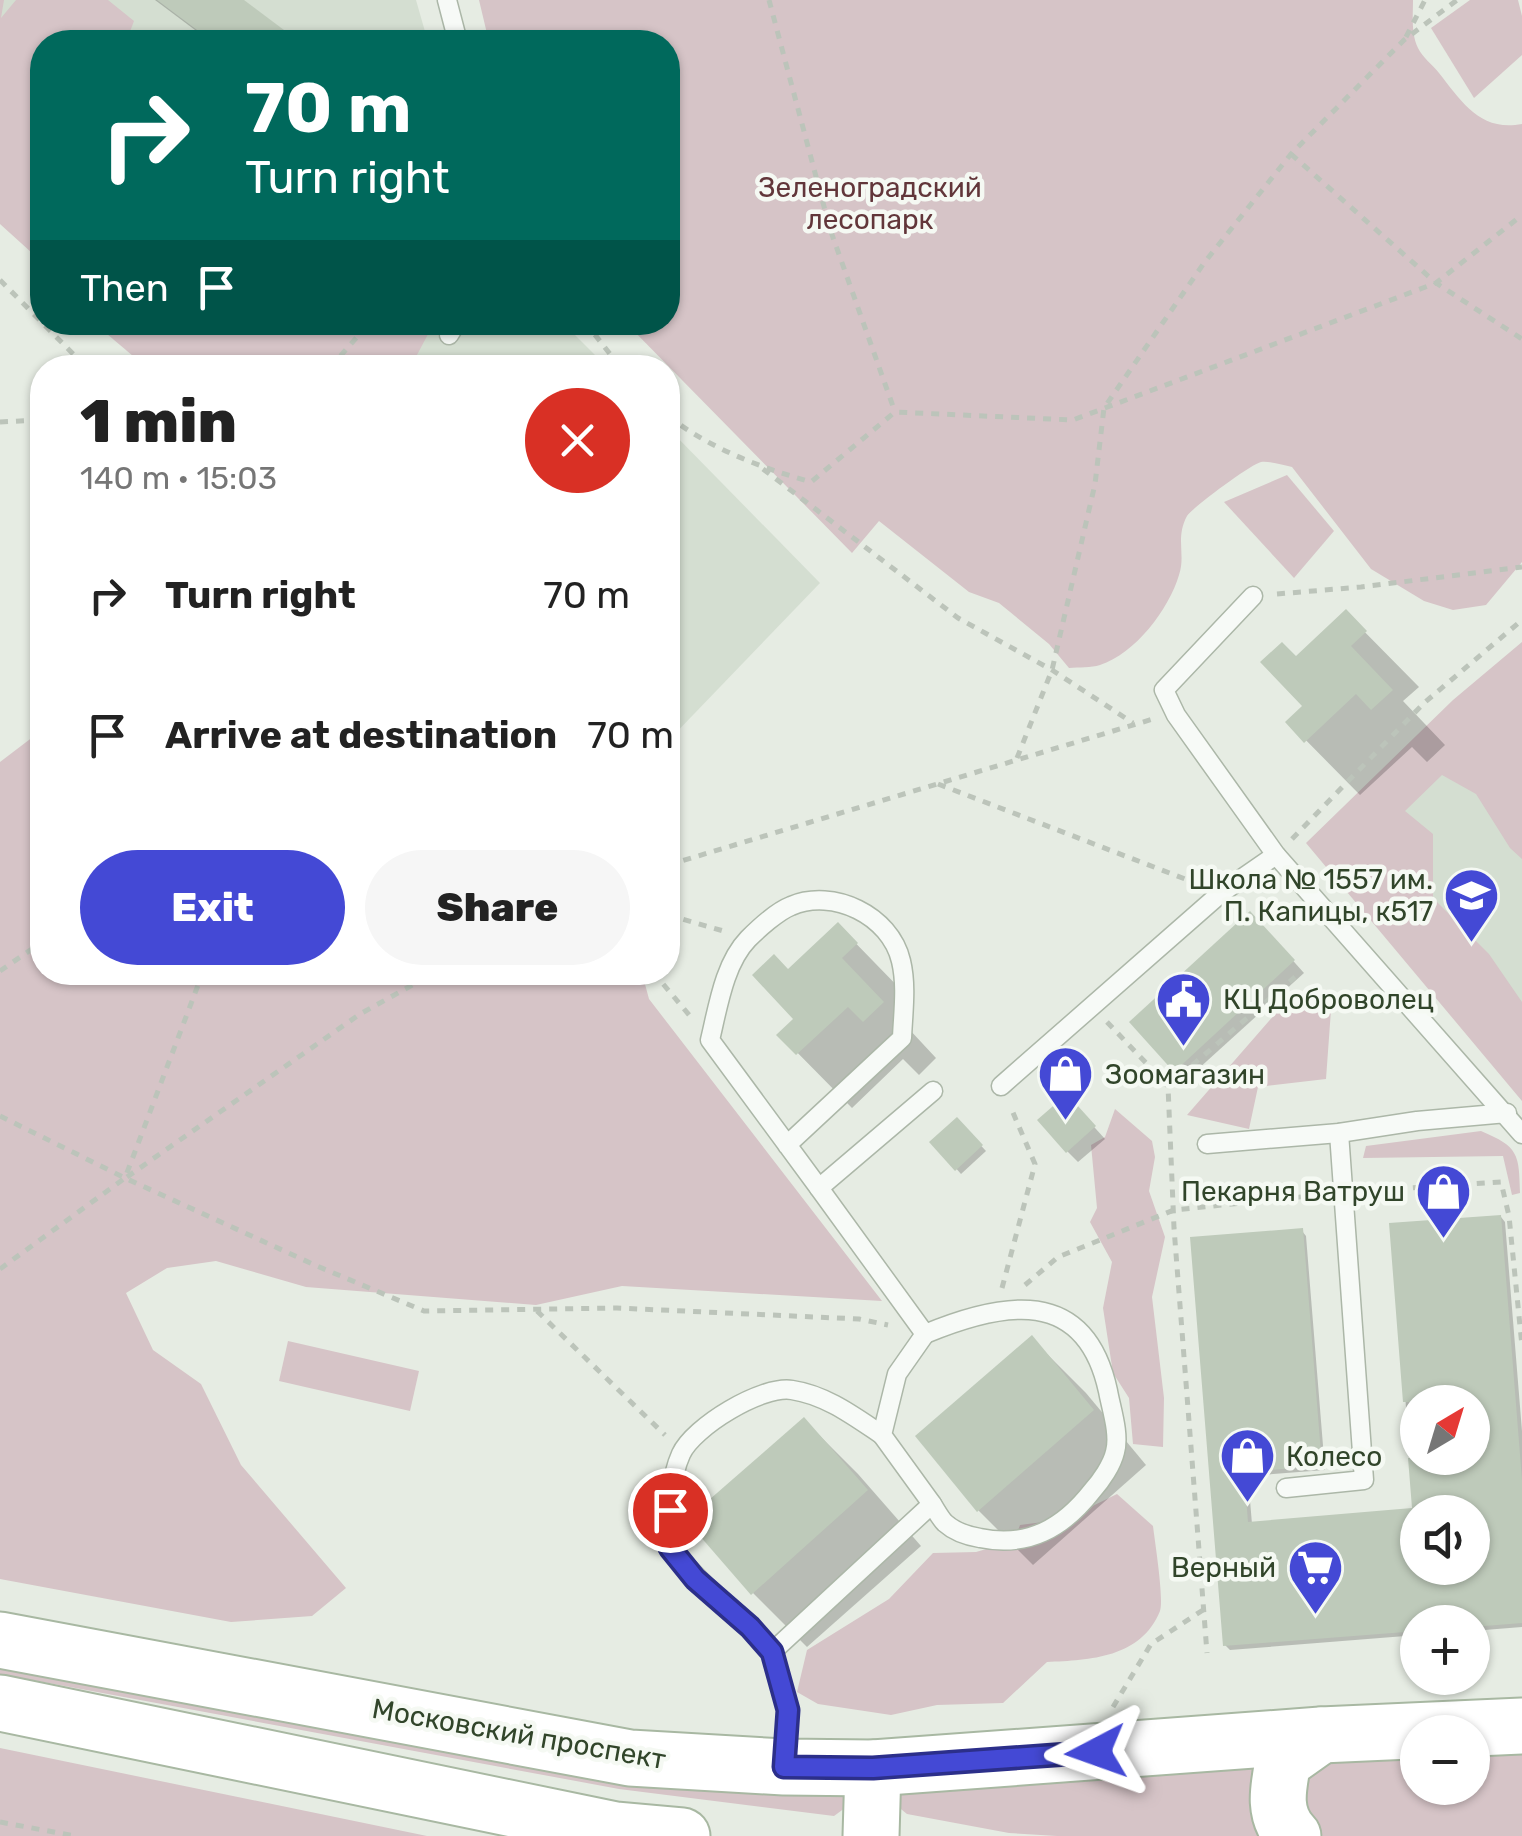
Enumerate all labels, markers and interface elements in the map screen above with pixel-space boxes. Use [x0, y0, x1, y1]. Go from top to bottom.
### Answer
text: 70 m [245, 67, 412, 150]
icon: right [80, 70, 210, 200]
text: Turn right [245, 151, 449, 204]
park label: Зеленоградский лесопарк [758, 171, 982, 236]
icon: arrive [189, 260, 244, 315]
text: Then [80, 265, 169, 311]
text: 1 min [80, 386, 237, 457]
button: close [525, 388, 630, 493]
text: 140 m · 15:03 [80, 459, 277, 497]
icon: right [80, 568, 135, 623]
text: Turn right [165, 572, 356, 618]
text: 70 m [543, 572, 630, 618]
icon: arrive [80, 708, 135, 763]
text: Arrive at destination [165, 712, 557, 758]
text: 70 m [587, 712, 674, 758]
button: Exit [80, 850, 345, 965]
button: Share [365, 850, 630, 965]
place label: Школа № 1557 им. П. Капицы, к517 [1189, 863, 1433, 928]
school or university icon: Школа № 1557 им. П. Капицы, к517 [1442, 865, 1502, 944]
public building icon: КЦ Доброволец [1154, 969, 1214, 1048]
place label: КЦ Доброволец [1223, 983, 1434, 1016]
shop icon: Зоомагазин [1036, 1044, 1096, 1123]
place label: Зоомагазин [1105, 1058, 1265, 1091]
shop icon: Пекарня Ватруш [1414, 1161, 1474, 1240]
place label: Пекарня Ватруш [1181, 1175, 1405, 1208]
north arrow [1400, 1385, 1490, 1475]
map controls [1400, 1385, 1490, 1805]
shop icon: Колесо [1217, 1426, 1277, 1505]
place label: Колесо [1286, 1440, 1382, 1473]
pin [628, 1468, 713, 1553]
icon: arrive [643, 1483, 698, 1538]
button: sound [1400, 1495, 1490, 1585]
supermarket icon: Верный [1285, 1537, 1345, 1616]
place label: Верный [1171, 1551, 1276, 1584]
button: + [1400, 1605, 1490, 1695]
street label: Московский проспект [370, 1692, 668, 1776]
position arrow [1044, 1700, 1148, 1804]
button: − [1400, 1715, 1490, 1805]

